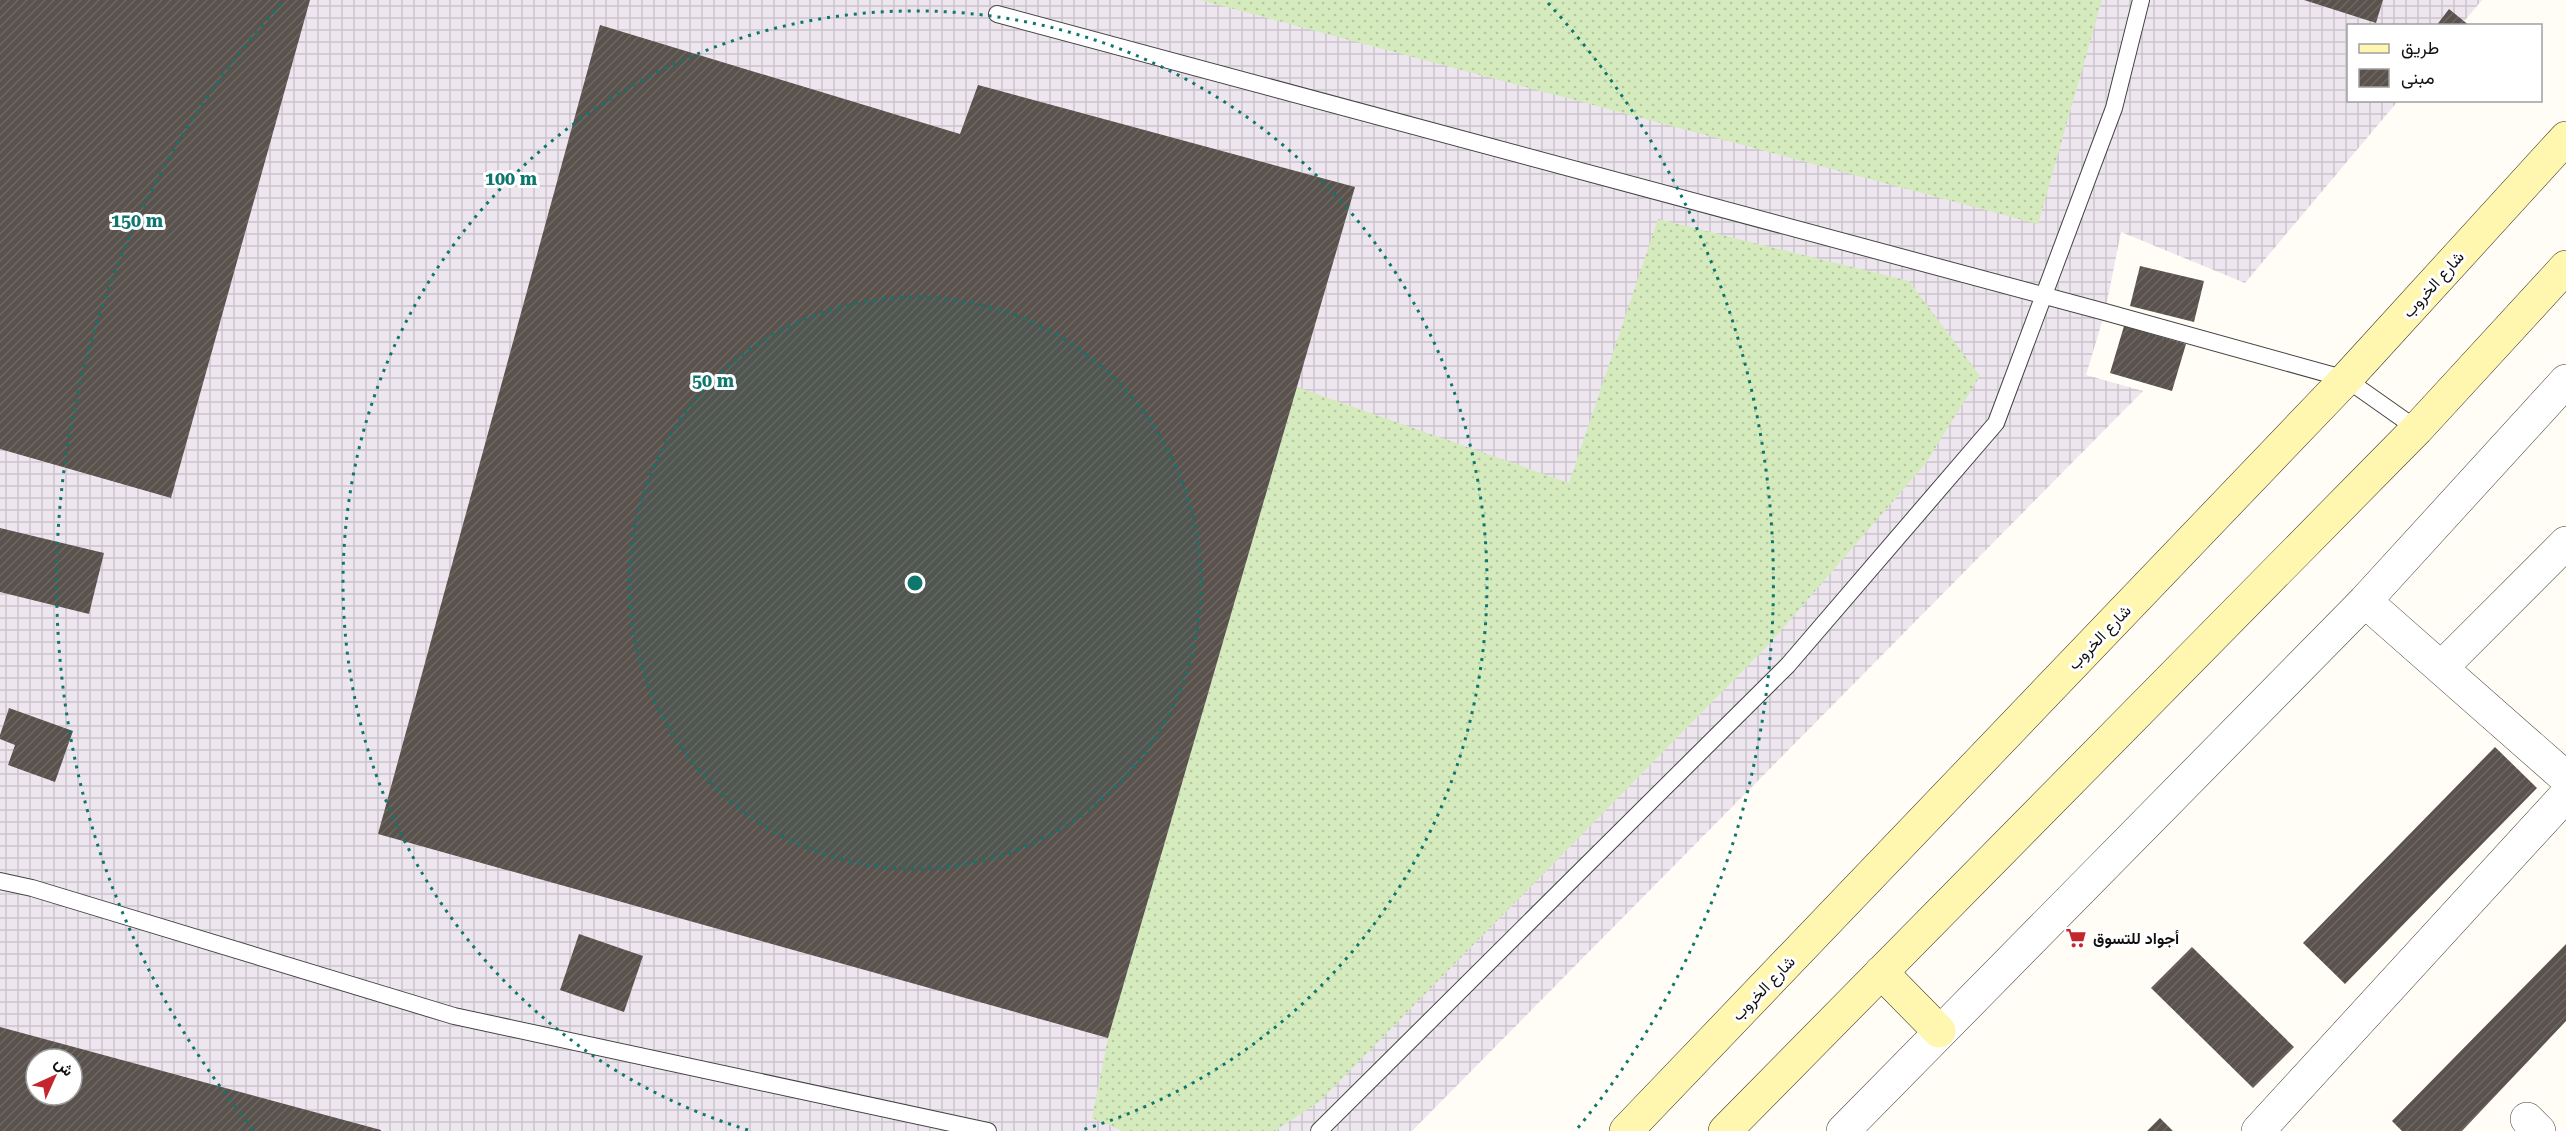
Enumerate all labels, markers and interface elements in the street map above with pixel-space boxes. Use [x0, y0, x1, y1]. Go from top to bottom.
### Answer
legend [2347, 24, 2542, 102]
text: طريق [2401, 37, 2439, 59]
text: مبنى [2401, 67, 2435, 89]
text: 100 m [485, 168, 538, 189]
text: 150 m [111, 210, 164, 231]
street label: شارع الخروب [2399, 247, 2470, 323]
text: 50 m [692, 370, 735, 391]
centre of rings [905, 573, 925, 593]
street label: شارع الخروب [2064, 601, 2136, 675]
supermarket icon: أجواد للتسوق [2064, 926, 2088, 950]
place label: أجواد للتسوق [2093, 929, 2179, 949]
street label: شارع الخروب [1728, 952, 1800, 1026]
north arrow [24, 1047, 84, 1107]
text: ش [51, 1053, 78, 1080]

